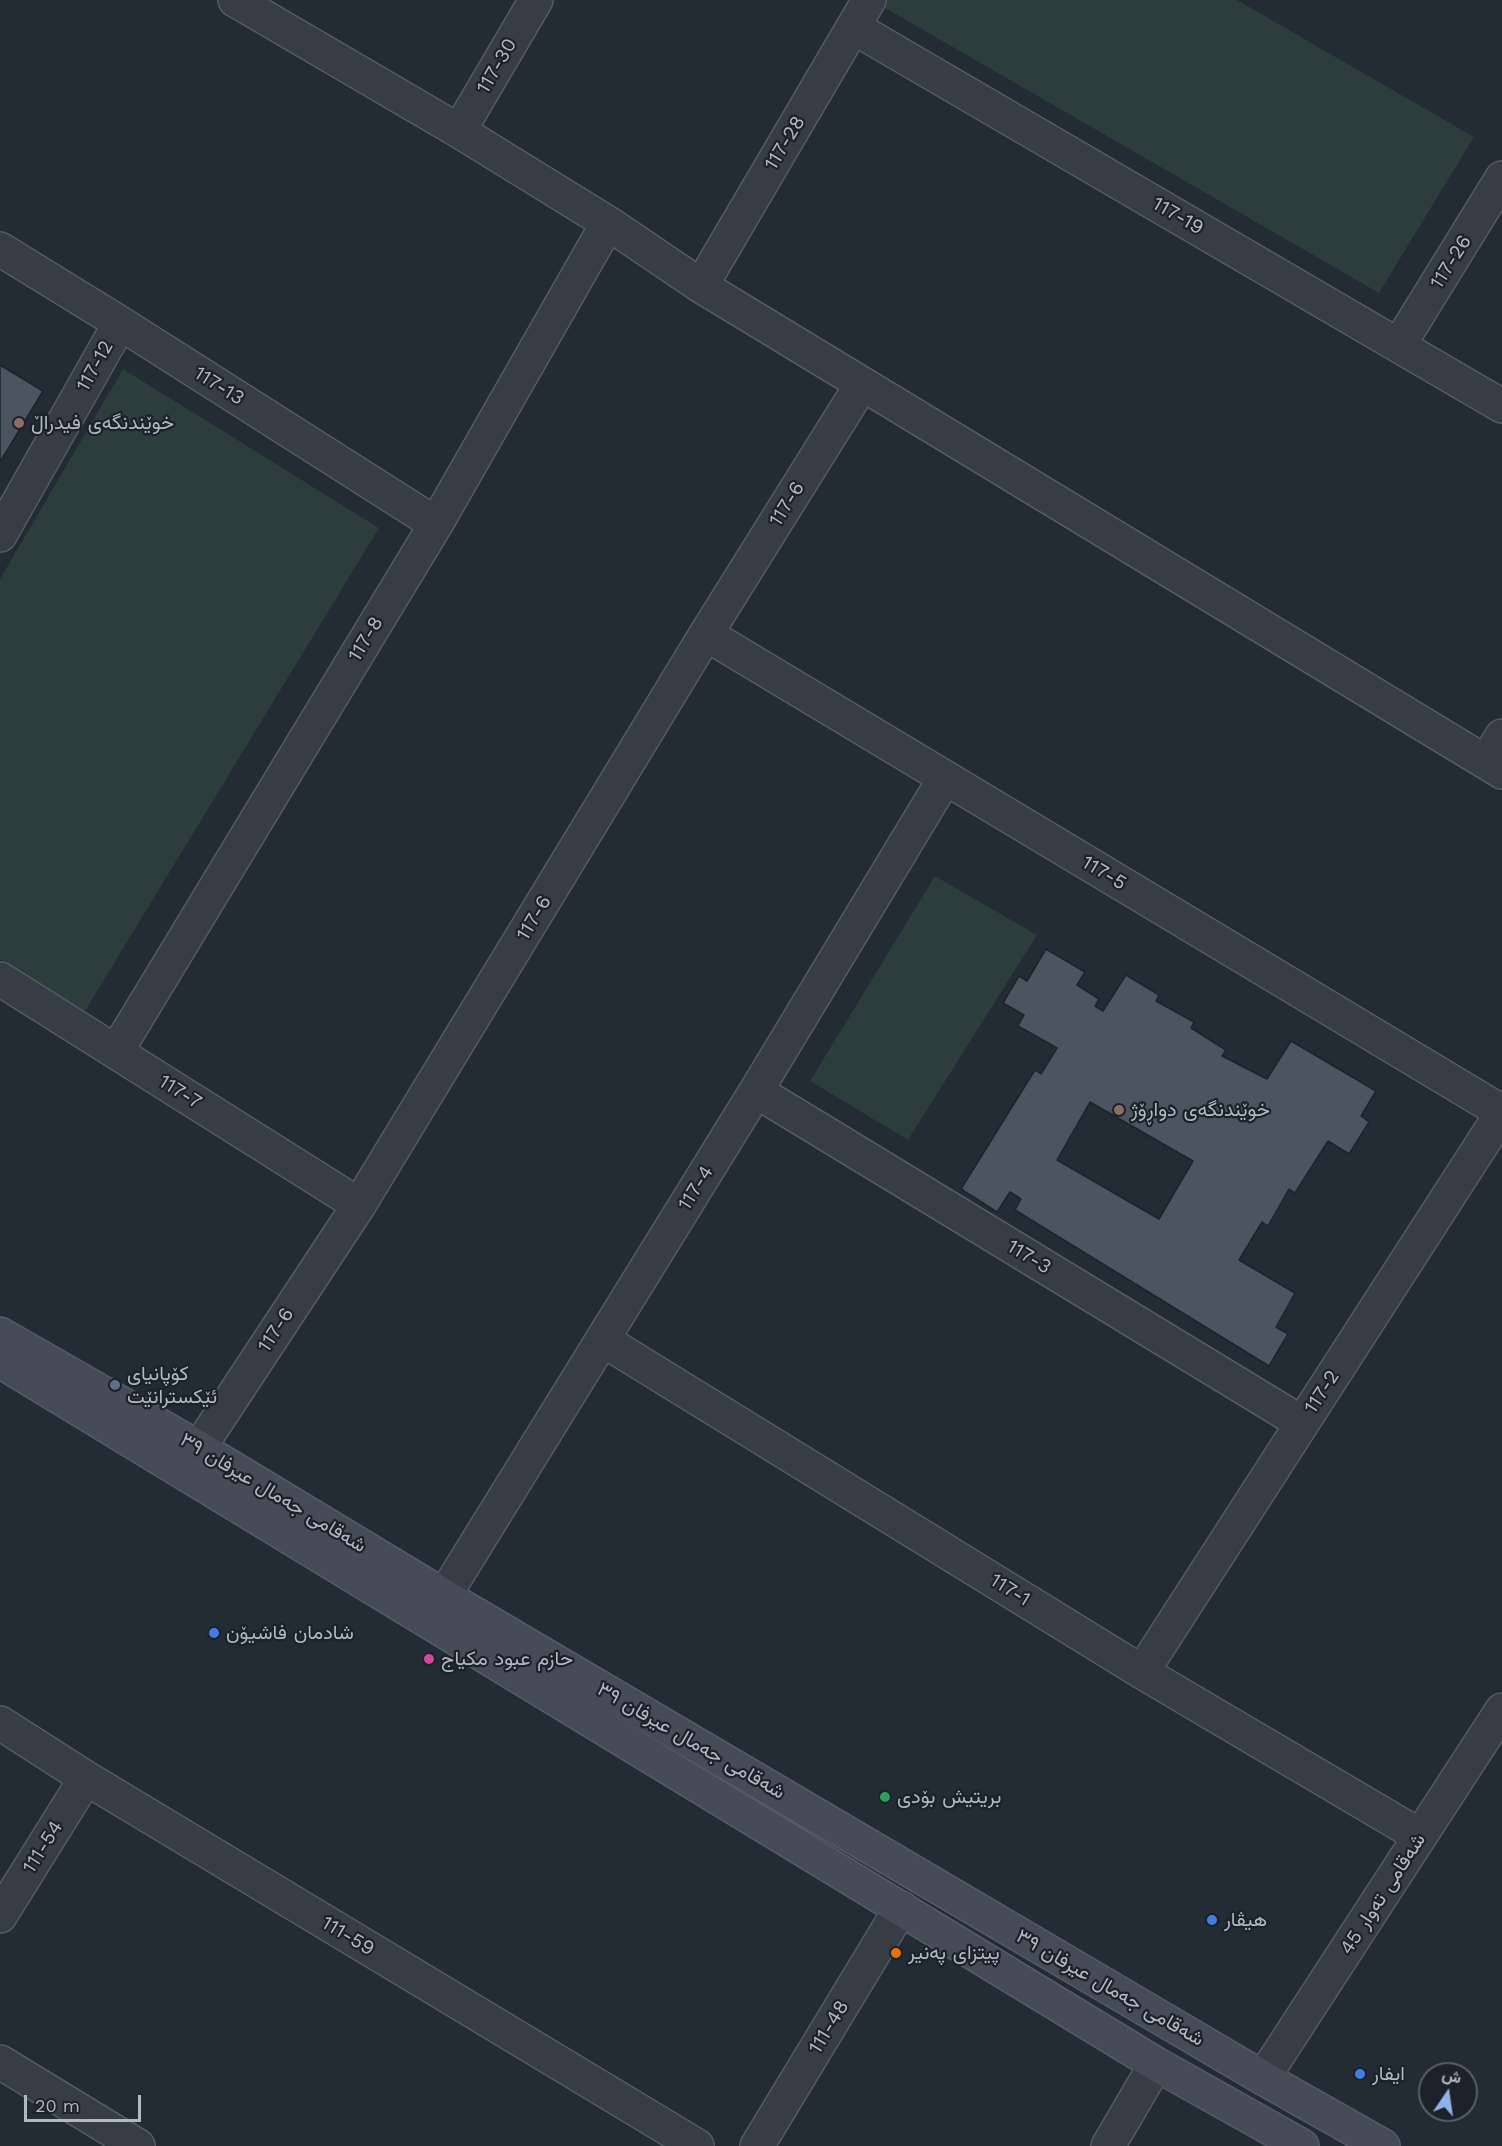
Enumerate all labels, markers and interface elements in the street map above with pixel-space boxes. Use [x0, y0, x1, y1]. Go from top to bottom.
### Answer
street label: 117-30 [472, 34, 522, 98]
street label: 117-28 [759, 111, 811, 175]
street label: 117-19 [1148, 192, 1208, 240]
street label: 117-26 [1425, 231, 1477, 293]
street label: 117-12 [71, 336, 119, 396]
street label: 117-13 [189, 361, 249, 411]
place label: خوێندنگەی فیدراڵ [31, 411, 174, 435]
marker: خوێندنگەی فیدراڵ [12, 416, 26, 430]
street label: 117-6 [764, 477, 810, 531]
street label: 117-8 [343, 612, 389, 666]
street label: 117-5 [1077, 850, 1131, 896]
street label: 117-6 [511, 891, 557, 945]
street label: 117-7 [154, 1070, 206, 1114]
place label: خوێندنگەی دواڕۆژ [1131, 1098, 1270, 1122]
marker: خوێندنگەی دواڕۆژ [1112, 1103, 1126, 1117]
street label: 117-4 [673, 1161, 719, 1215]
street label: 117-3 [1003, 1235, 1055, 1279]
street label: 117-6 [253, 1303, 299, 1357]
place label: کۆپانیای ئێکسترانێت [127, 1362, 217, 1409]
street label: 117-2 [1299, 1366, 1345, 1418]
marker: کۆپانیای ئێکسترانێت [108, 1378, 122, 1392]
street label: شەقامی جەمال عیرفان ٣٩ [176, 1428, 370, 1558]
street label: 117-1 [985, 1568, 1035, 1612]
place label: شادمان فاشیۆن [226, 1621, 354, 1645]
marker: شادمان فاشیۆن [207, 1626, 221, 1640]
place label: حازم عبود مكياج [441, 1647, 573, 1671]
marker: حازم عبود مكياج [422, 1652, 436, 1666]
street label: شەقامی جەمال عیرفان ٣٩ [593, 1677, 789, 1805]
place label: بریتیش بۆدی [897, 1785, 1001, 1809]
marker: بریتیش بۆدی [878, 1790, 892, 1804]
street label: 111-54 [18, 1816, 68, 1878]
street label: شەقامی تەوار 45 [1335, 1829, 1431, 1959]
place label: هيڤار [1224, 1908, 1267, 1932]
street label: 111-59 [317, 1911, 379, 1961]
marker: هيڤار [1205, 1913, 1219, 1927]
street label: شەقامی جەمال عیرفان ٣٩ [1012, 1924, 1208, 2052]
place label: پیتزای پەنیر [908, 1941, 1000, 1965]
marker: پیتزای پەنیر [889, 1946, 903, 1960]
street label: 111-48 [804, 1996, 854, 2058]
place label: ايفار [1372, 2062, 1405, 2086]
north arrow [1418, 2062, 1478, 2122]
text: ش [1440, 2065, 1463, 2087]
marker: ايفار [1353, 2067, 1367, 2081]
scale bar [27, 2083, 144, 2121]
text: 20 m [35, 2095, 80, 2116]

